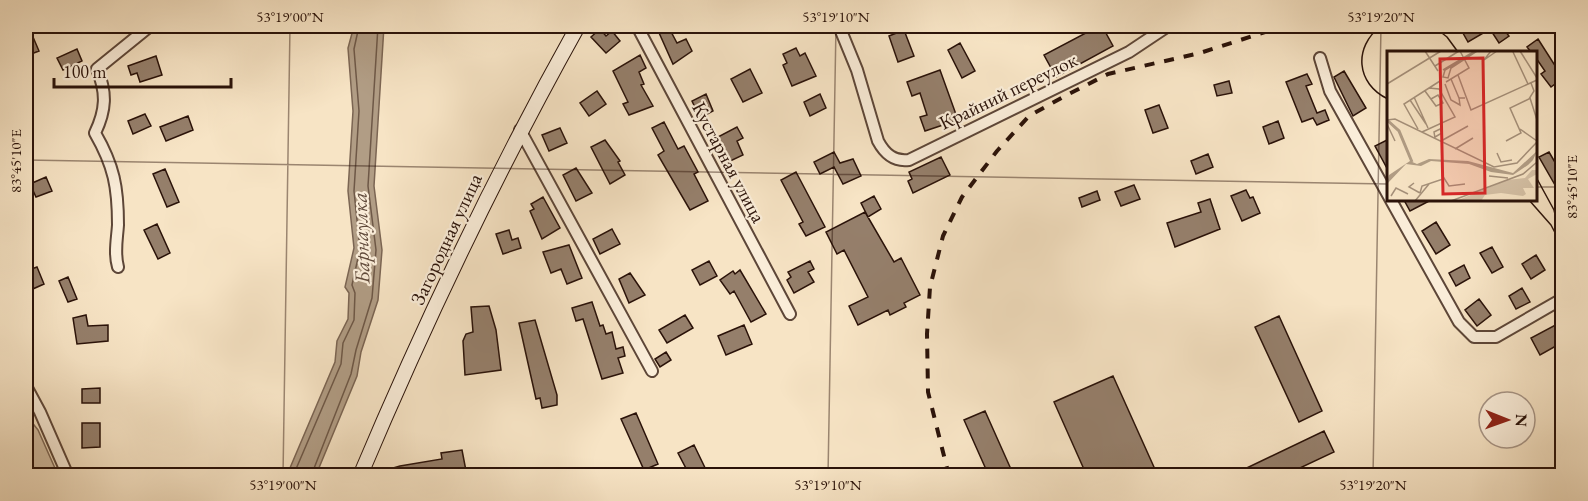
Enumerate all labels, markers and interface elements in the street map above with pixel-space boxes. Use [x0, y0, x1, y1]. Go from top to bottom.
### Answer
text: 53°19'00"N [256, 7, 324, 26]
text: 53°19'10"N [802, 7, 870, 26]
text: 53°19'20"N [1347, 7, 1415, 26]
street label: Крайний переулок [935, 46, 1082, 136]
scale bar [54, 51, 231, 89]
inset map [1387, 51, 1537, 201]
text: 100 m [63, 60, 107, 83]
street label: Кустарная улица [686, 97, 772, 227]
text: 83°45'10"E [6, 128, 25, 193]
text: 83°45'10"E [1562, 154, 1581, 219]
street label: Загородная улица [404, 169, 488, 309]
water label: Барнаулка [345, 192, 376, 285]
north arrow [1477, 390, 1537, 450]
text: N [1511, 414, 1532, 427]
text: 53°19'00"N [249, 475, 317, 494]
text: 53°19'10"N [794, 475, 862, 494]
text: 53°19'20"N [1339, 475, 1407, 494]

